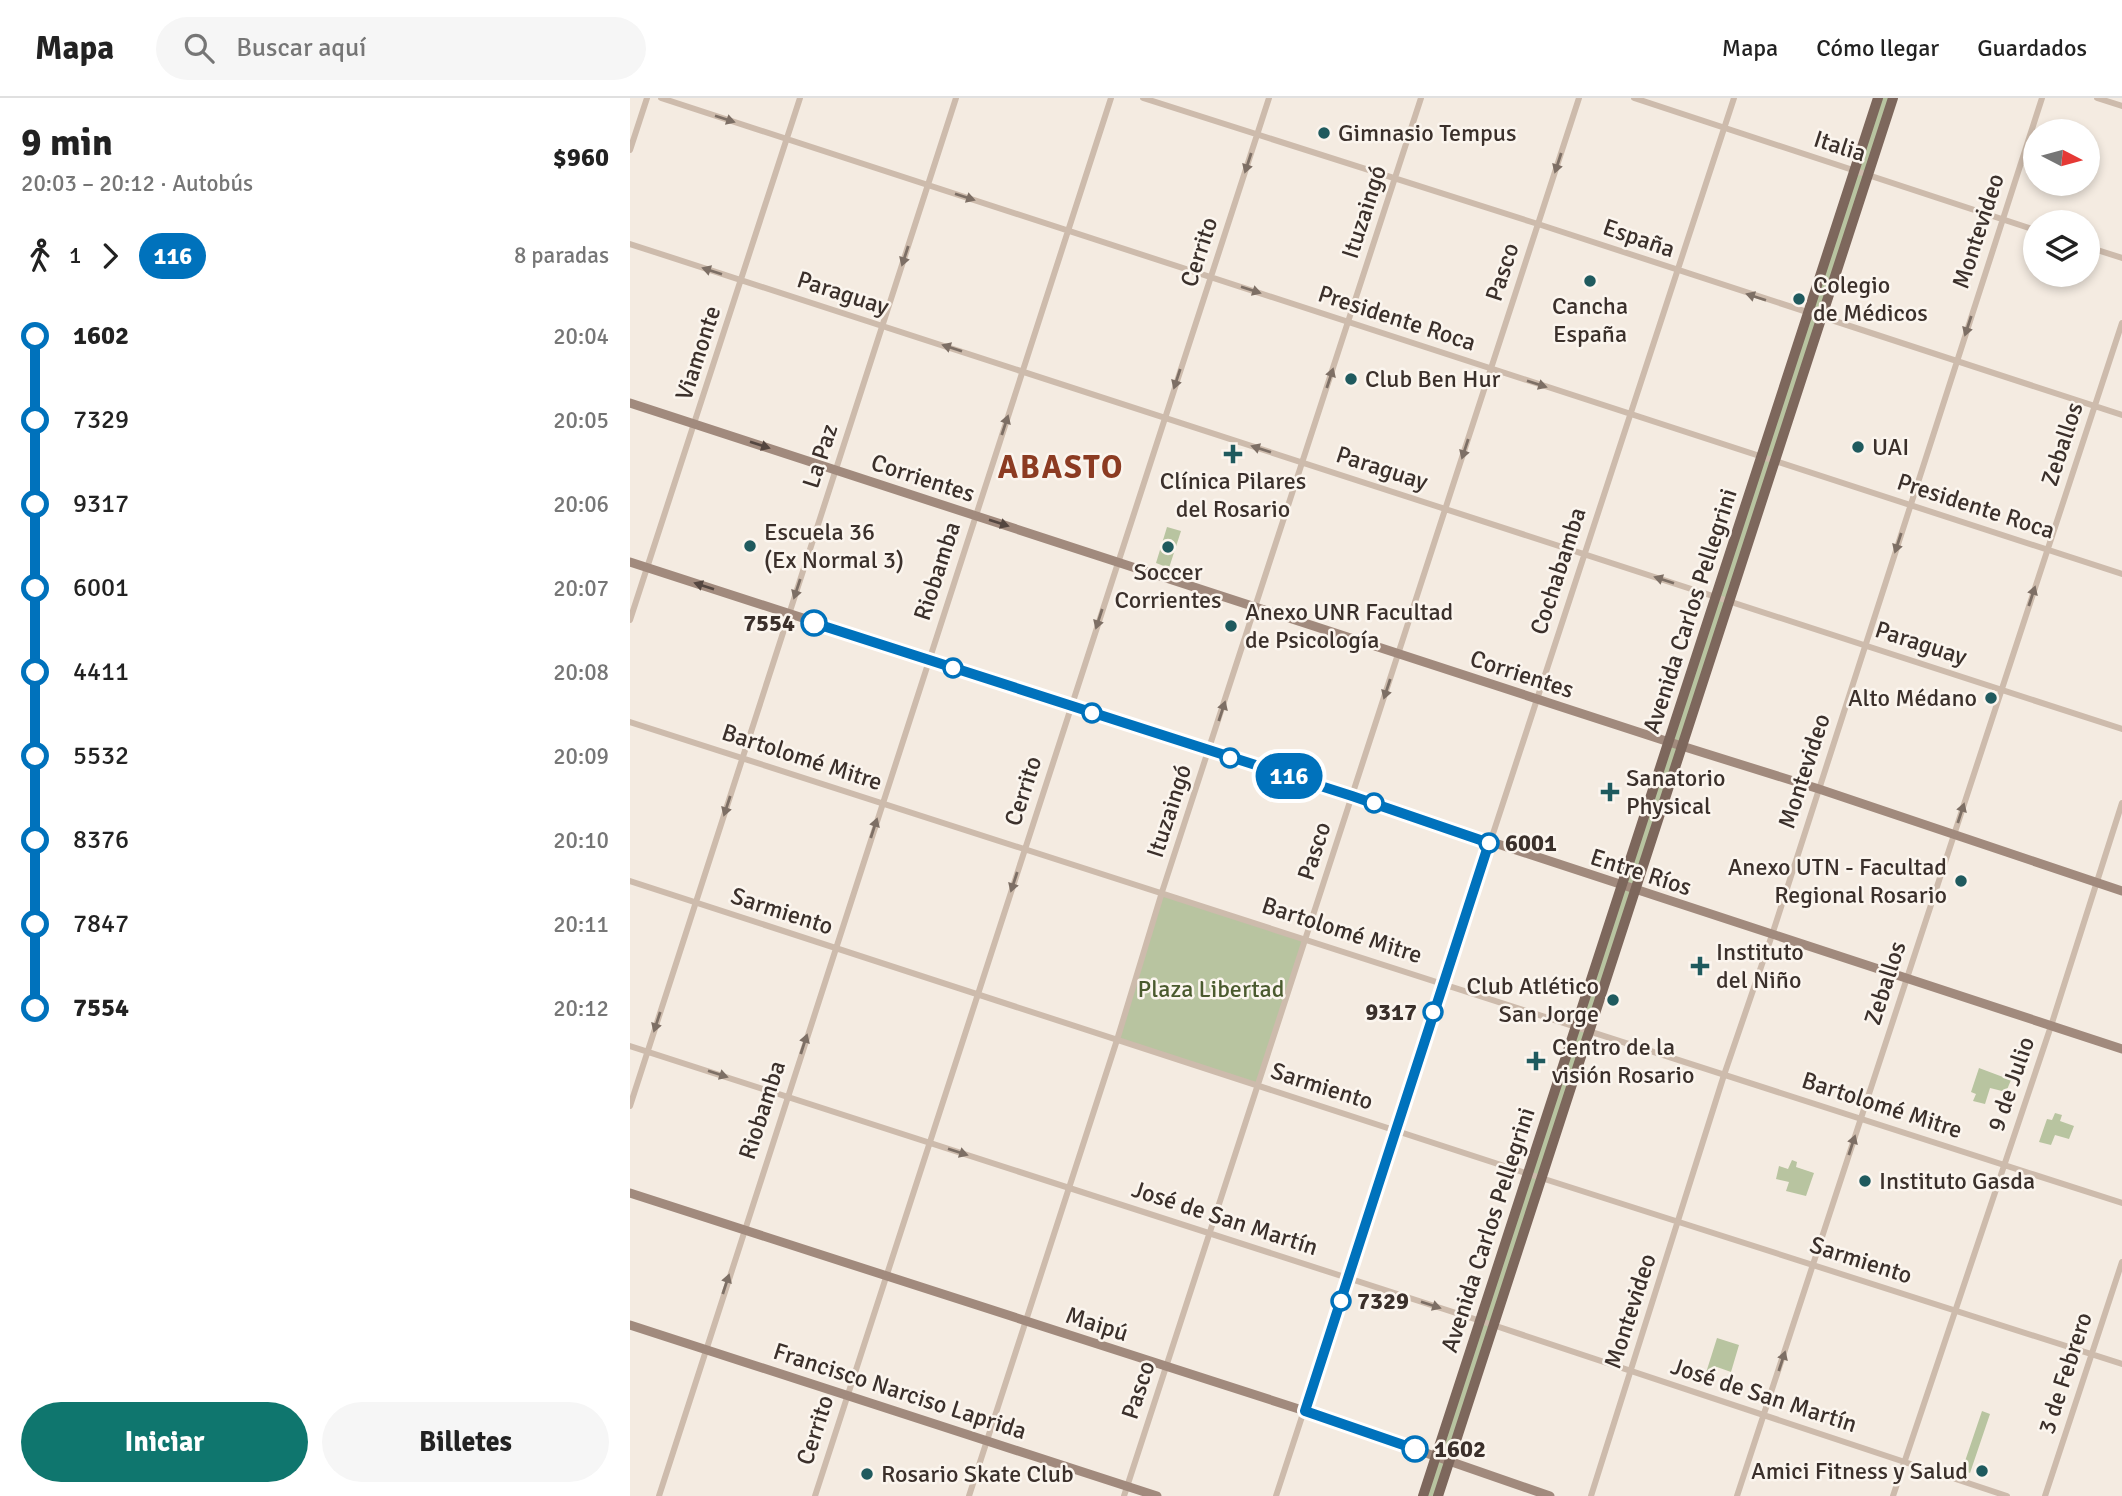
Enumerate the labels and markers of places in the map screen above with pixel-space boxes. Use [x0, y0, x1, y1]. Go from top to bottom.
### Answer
place label: Gimnasio Tempus [1338, 118, 1516, 148]
marker: Gimnasio Tempus [1316, 125, 1332, 141]
place label: Colegio de Médicos [1813, 270, 1928, 328]
marker: Cancha España [1582, 273, 1598, 289]
place label: Cancha España [1552, 291, 1628, 349]
marker: Colegio de Médicos [1791, 291, 1807, 307]
place label: Club Ben Hur [1365, 364, 1501, 394]
marker: Club Ben Hur [1343, 371, 1359, 387]
place label: UAI [1872, 432, 1909, 462]
marker: UAI [1850, 439, 1866, 455]
marker: Clínica Pilares del Rosario [1223, 444, 1243, 464]
place label: Clínica Pilares del Rosario [1160, 466, 1306, 524]
place label: Escuela 36 (Ex Normal 3) [764, 517, 904, 575]
marker: Escuela 36 (Ex Normal 3) [742, 538, 758, 554]
marker: Soccer Corrientes [1160, 539, 1176, 555]
place label: Soccer Corrientes [1114, 557, 1222, 615]
place label: Anexo UNR Facultad de Psicología [1245, 597, 1453, 655]
place label: 7554 [743, 608, 795, 638]
marker: 7554 [801, 610, 827, 636]
marker: Anexo UNR Facultad de Psicología [1223, 618, 1239, 634]
unlabelled marker [943, 658, 963, 678]
place label: Alto Médano [1848, 683, 1977, 713]
marker: Alto Médano [1983, 690, 1999, 706]
unlabelled marker [1082, 703, 1102, 723]
unlabelled marker [1220, 748, 1240, 768]
place label: Sanatorio Physical [1626, 763, 1725, 821]
marker: Sanatorio Physical [1600, 782, 1620, 802]
unlabelled marker [1364, 793, 1384, 813]
place label: 6001 [1505, 828, 1557, 858]
marker: 6001 [1479, 833, 1499, 853]
place label: Anexo UTN - Facultad Regional Rosario [1728, 852, 1947, 910]
marker: Anexo UTN - Facultad Regional Rosario [1953, 873, 1969, 889]
place label: Instituto del Niño [1716, 937, 1804, 995]
marker: Instituto del Niño [1690, 956, 1710, 976]
place label: Club Atlético San Jorge [1466, 971, 1599, 1029]
marker: Club Atlético San Jorge [1605, 992, 1621, 1008]
place label: 9317 [1365, 997, 1417, 1027]
marker: 9317 [1423, 1002, 1443, 1022]
place label: Centro de la visión Rosario [1552, 1032, 1695, 1090]
marker: Centro de la visión Rosario [1526, 1051, 1546, 1071]
place label: Instituto Gasda [1879, 1166, 2035, 1196]
marker: Instituto Gasda [1857, 1173, 1873, 1189]
place label: 7329 [1357, 1286, 1409, 1316]
marker: 7329 [1331, 1291, 1351, 1311]
place label: 1602 [1434, 1434, 1486, 1464]
marker: 1602 [1402, 1436, 1428, 1462]
place label: Amici Fitness y Salud [1751, 1456, 1968, 1486]
place label: Rosario Skate Club [881, 1459, 1074, 1489]
marker: Amici Fitness y Salud [1974, 1463, 1990, 1479]
marker: Rosario Skate Club [859, 1466, 875, 1482]

